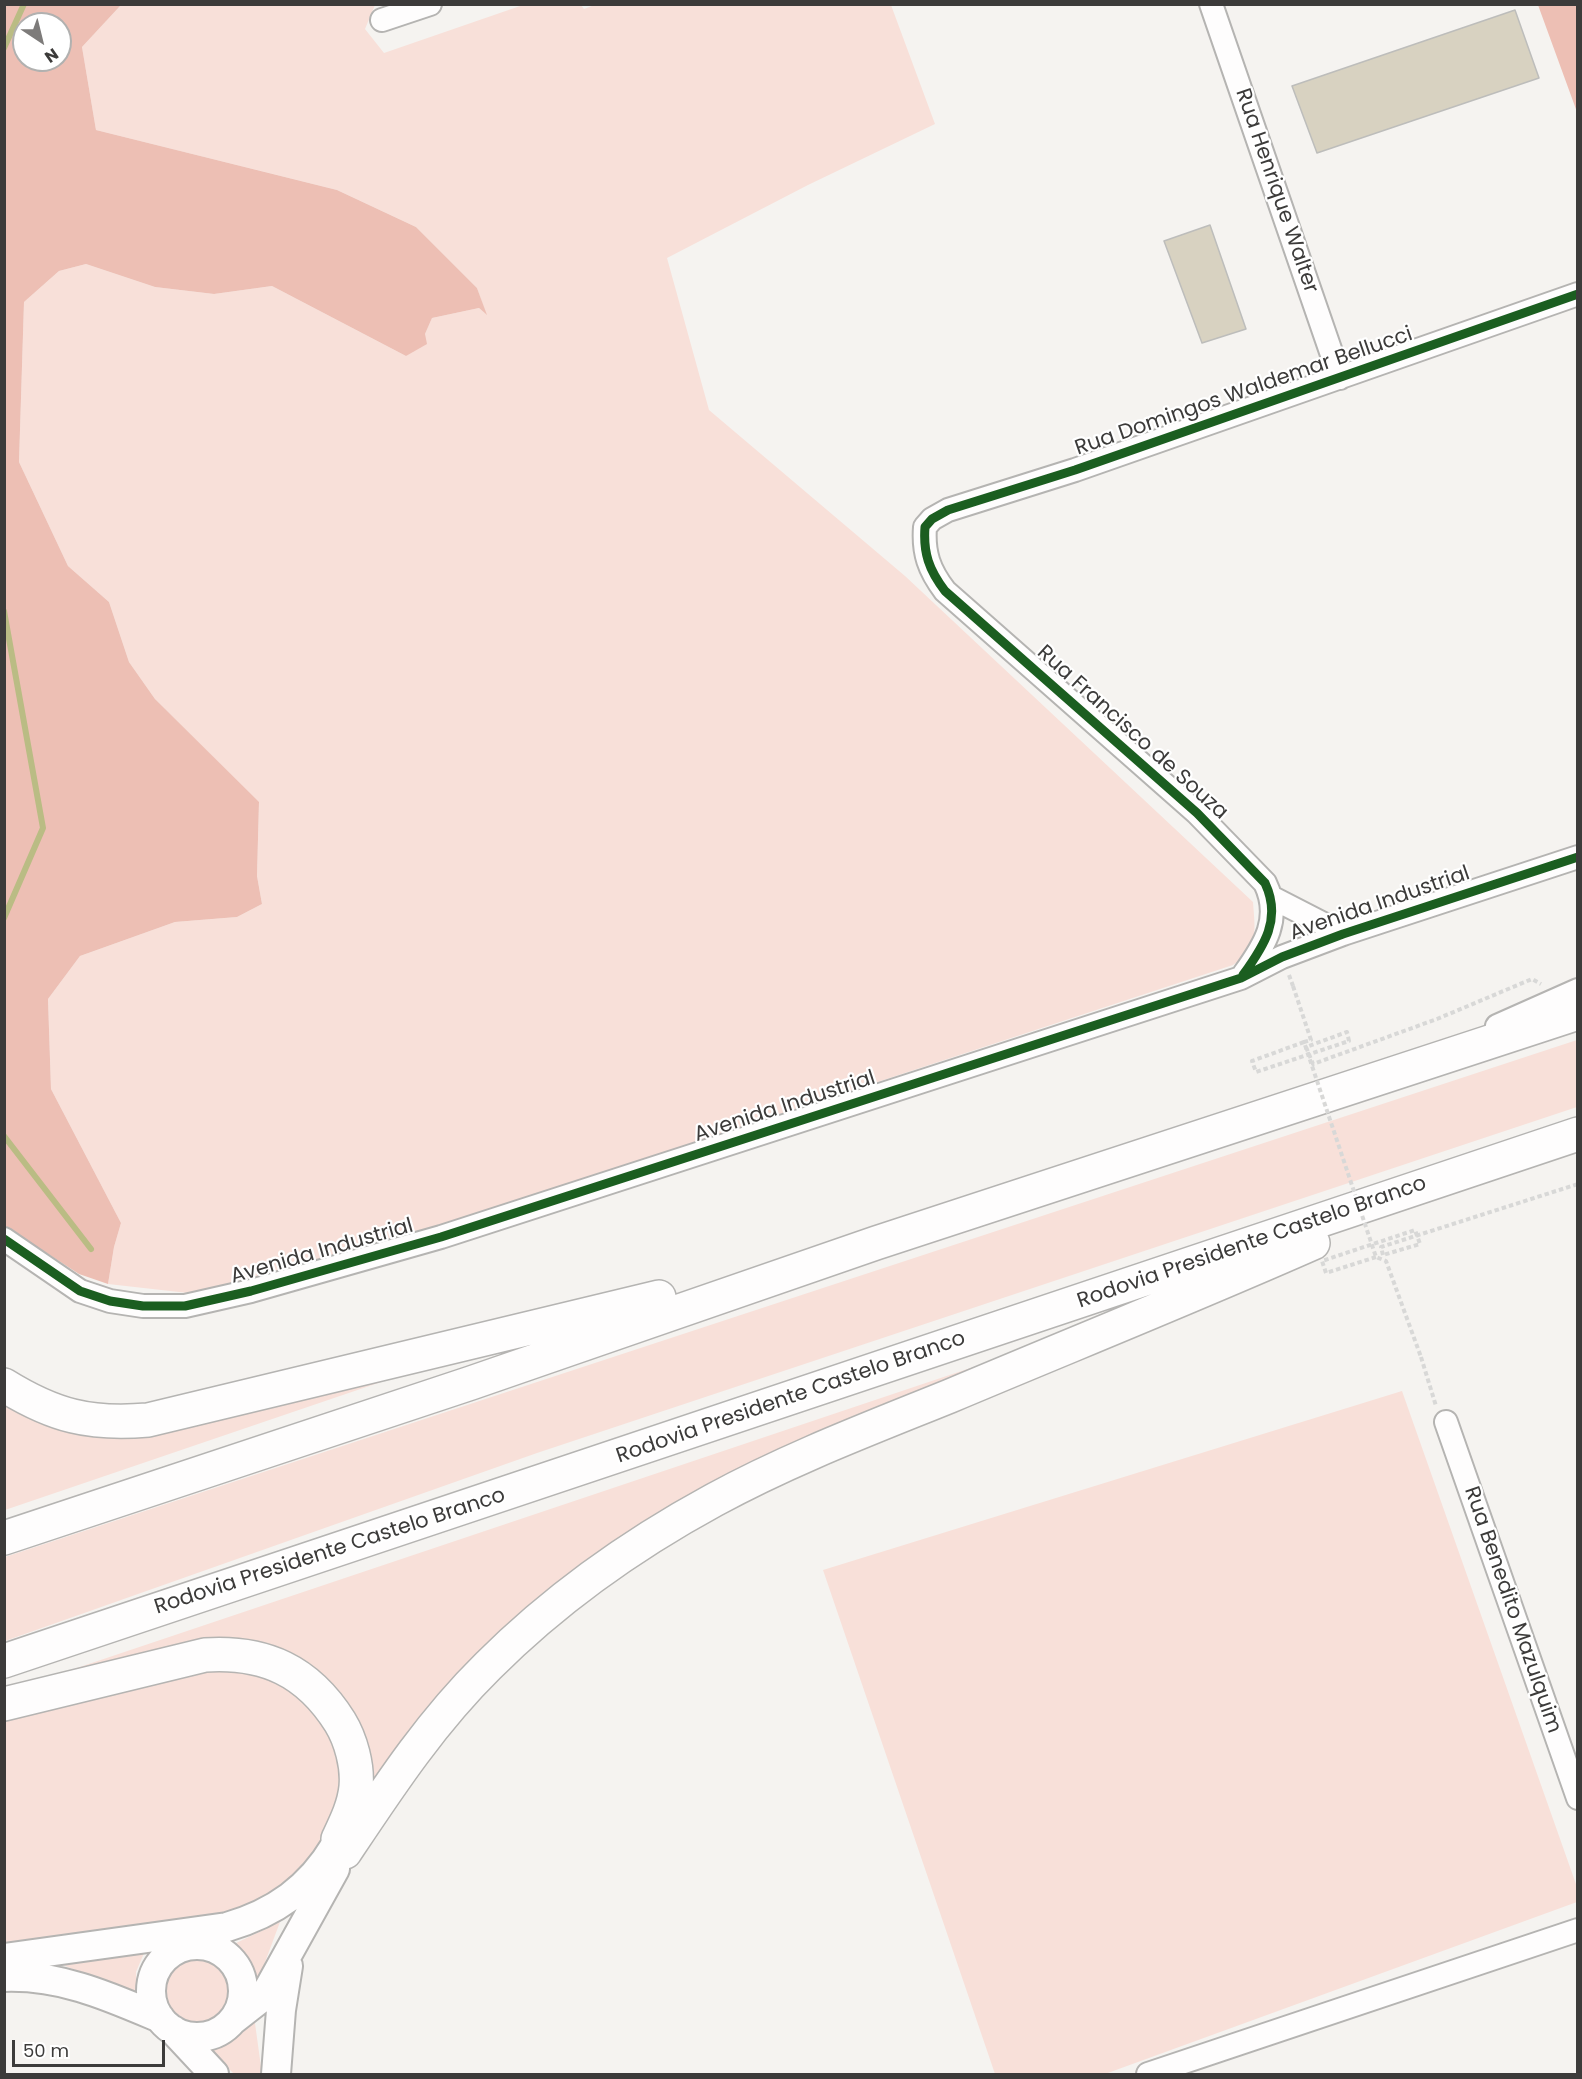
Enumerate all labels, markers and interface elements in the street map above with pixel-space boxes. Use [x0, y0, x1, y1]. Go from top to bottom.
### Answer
north arrow [12, 12, 72, 72]
text: N [40, 43, 63, 68]
street label: Rua Henrique Walter [1229, 85, 1323, 297]
street label: Rua Domingos Waldemar Bellucci [1072, 322, 1416, 462]
street label: Rua Francisco de Souza [1031, 640, 1233, 826]
street label: Avenida Industrial [1287, 861, 1473, 947]
street label: Avenida Industrial [691, 1066, 879, 1148]
street label: Rodovia Presidente Castelo Branco [1074, 1171, 1430, 1315]
street label: Avenida Industrial [228, 1214, 416, 1290]
street label: Rodovia Presidente Castelo Branco [613, 1326, 969, 1470]
street label: Rodovia Presidente Castelo Branco [151, 1483, 509, 1621]
street label: Rua Benedito Mazulquim [1458, 1483, 1566, 1737]
scale bar [15, 2028, 168, 2066]
text: 50 m [23, 2038, 69, 2063]

